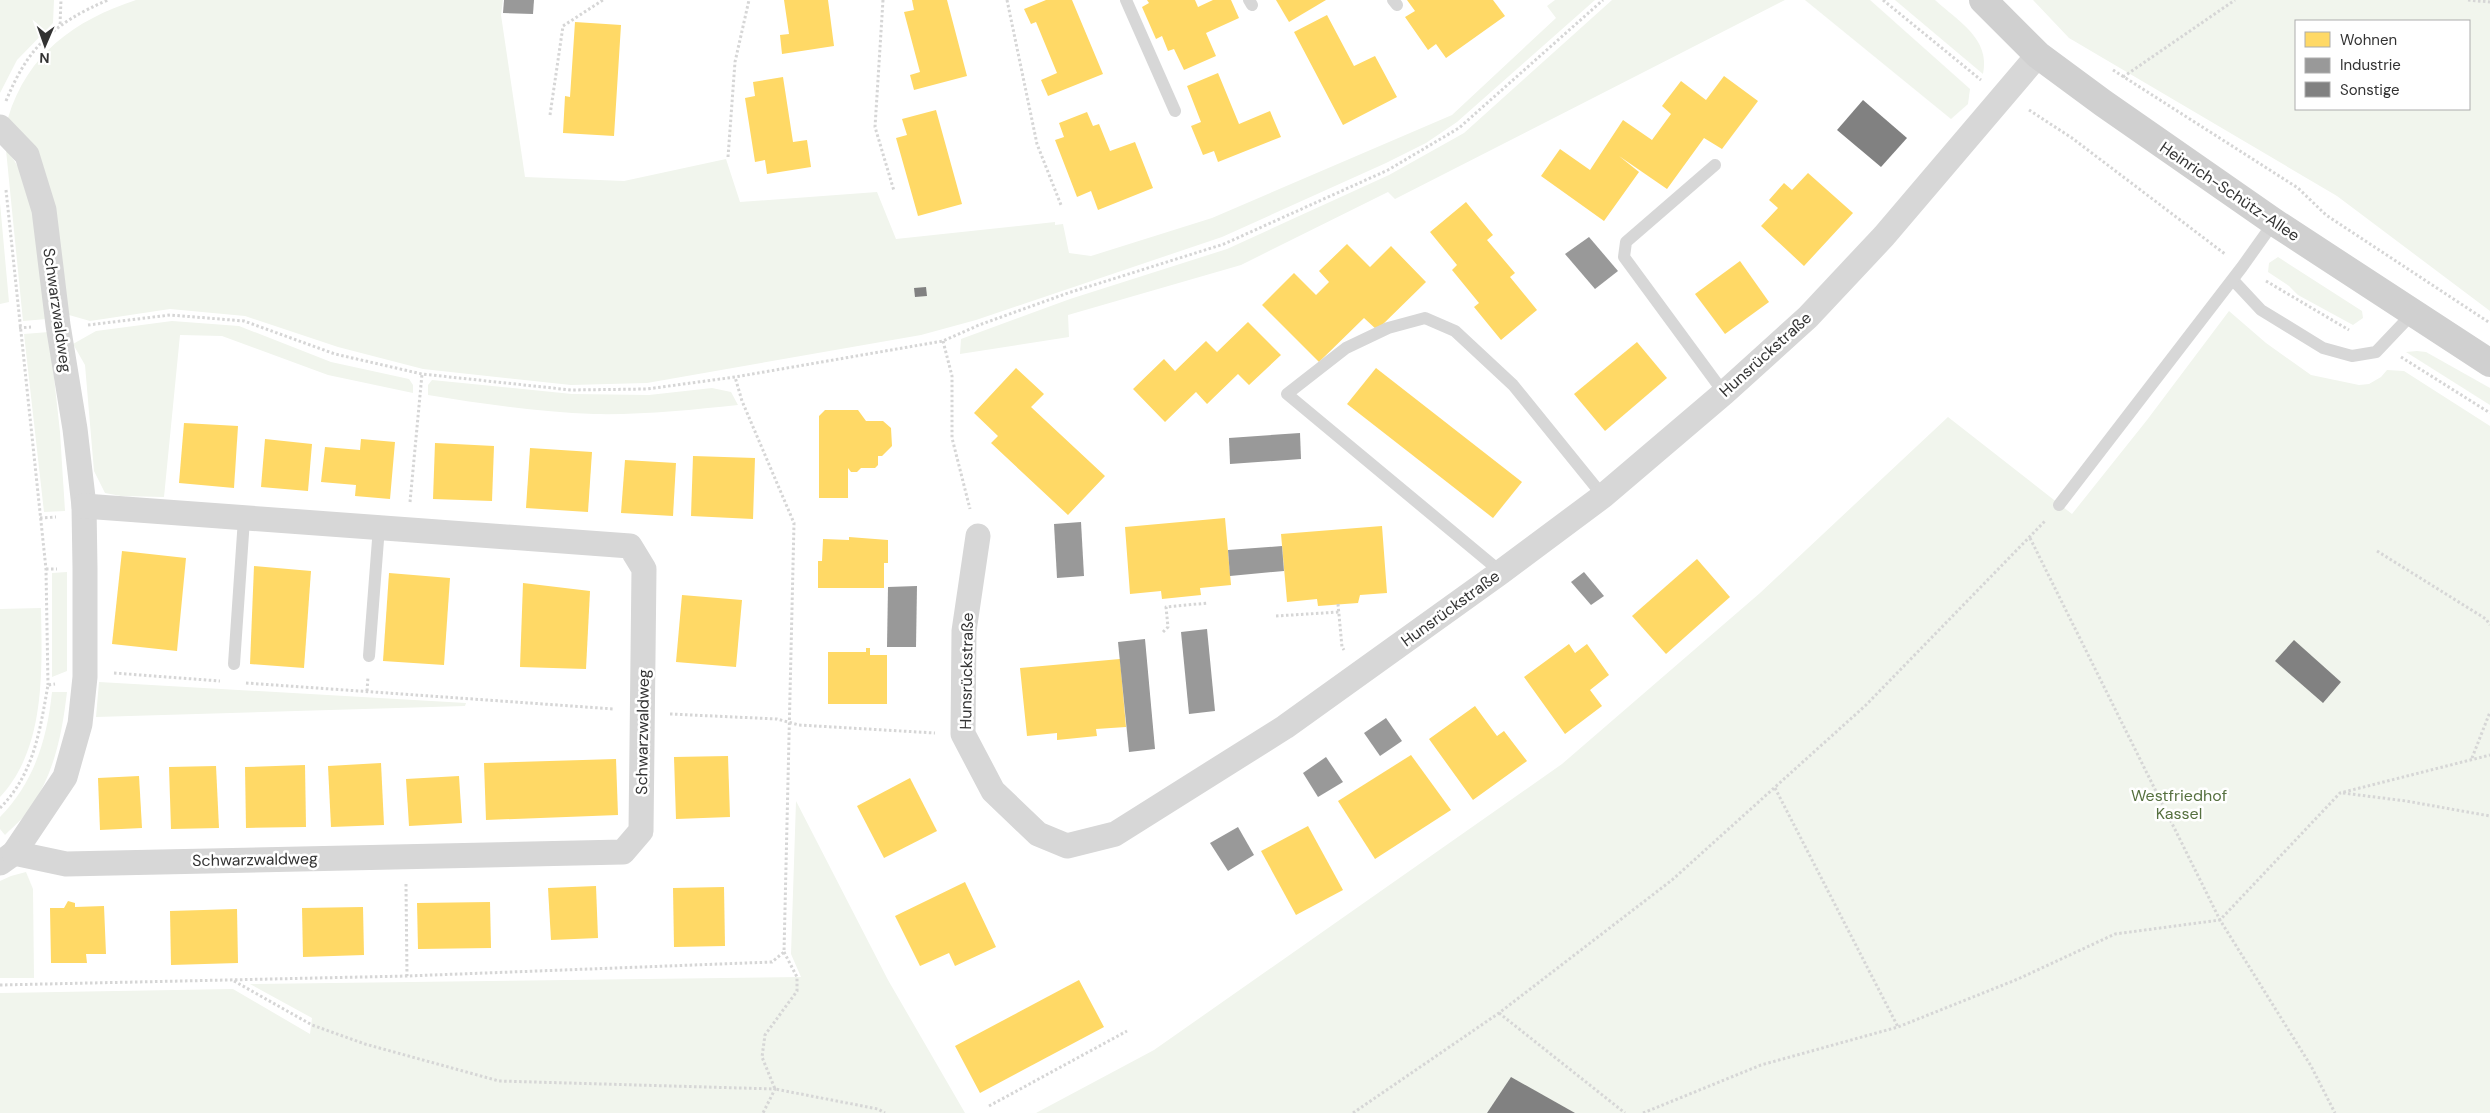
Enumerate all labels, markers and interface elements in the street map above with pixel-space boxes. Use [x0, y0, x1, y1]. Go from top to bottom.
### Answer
north arrow [20, 20, 70, 70]
legend [2295, 20, 2470, 110]
text: Wohnen [2340, 30, 2397, 50]
text: N [39, 49, 50, 67]
text: Industrie [2340, 55, 2401, 75]
text: Sonstige [2340, 80, 2399, 100]
street label: Heinrich-Schütz-Allee [2156, 137, 2304, 246]
street label: Schwarzwaldweg [38, 246, 77, 374]
street label: Hunsrückstraße [1715, 307, 1816, 401]
street label: Hunsrückstraße [1397, 565, 1504, 651]
street label: Hunsrückstraße [955, 612, 978, 730]
street label: Schwarzwaldweg [631, 669, 654, 795]
park label: Westfriedhof Kassel [2131, 785, 2227, 824]
street label: Schwarzwaldweg [192, 848, 318, 871]

